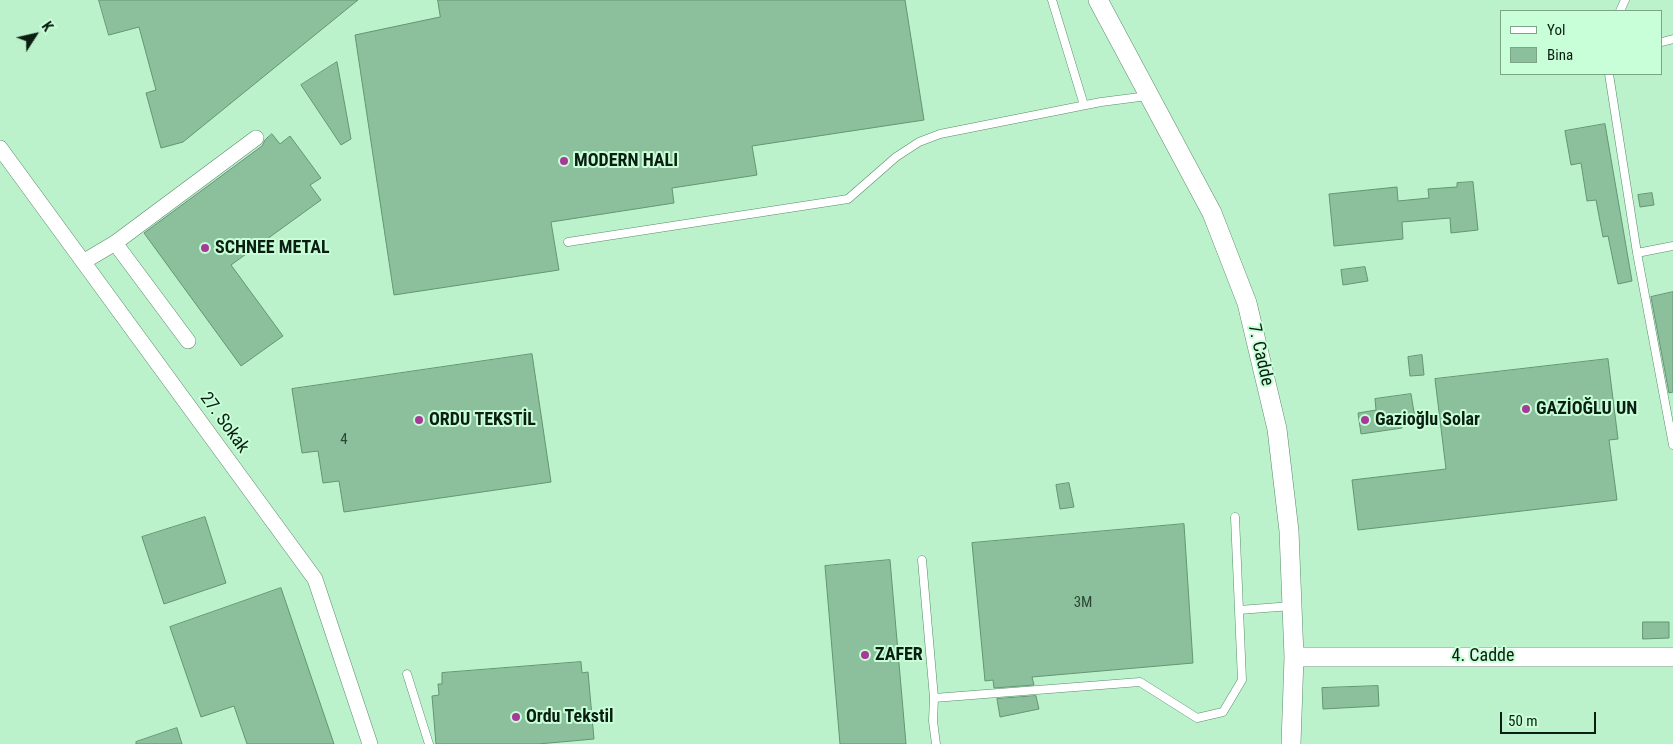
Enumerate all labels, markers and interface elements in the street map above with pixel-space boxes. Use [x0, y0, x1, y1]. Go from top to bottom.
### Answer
north arrow [10, 10, 60, 60]
legend [1500, 10, 1663, 75]
text: K [39, 19, 56, 34]
text: Yol [1547, 21, 1565, 39]
text: Bina [1547, 46, 1573, 64]
place label: MODERN HALI [574, 150, 678, 172]
marker: MODERN HALI [558, 155, 570, 167]
place label: SCHNEE METAL [215, 237, 330, 259]
marker: SCHNEE METAL [199, 242, 211, 254]
street label: 7. Cadde [1242, 322, 1278, 388]
street label: 27. Sokak [195, 388, 253, 458]
place label: GAZİOĞLU UN [1536, 398, 1637, 420]
marker: GAZİOĞLU UN [1520, 403, 1532, 415]
place label: ORDU TEKSTİL [429, 409, 536, 431]
place label: Gazioğlu Solar [1375, 409, 1480, 431]
marker: ORDU TEKSTİL [413, 414, 425, 426]
marker: Gazioğlu Solar [1359, 414, 1371, 426]
house number: 4 [340, 431, 348, 449]
house number: 3M [1074, 594, 1092, 612]
place label: ZAFER [875, 644, 923, 666]
street label: 4. Cadde [1452, 645, 1514, 667]
marker: ZAFER [859, 649, 871, 661]
scale bar [1503, 702, 1599, 734]
place label: Ordu Tekstil [526, 706, 614, 728]
marker: Ordu Tekstil [510, 711, 522, 723]
text: 50 m [1508, 712, 1538, 730]

